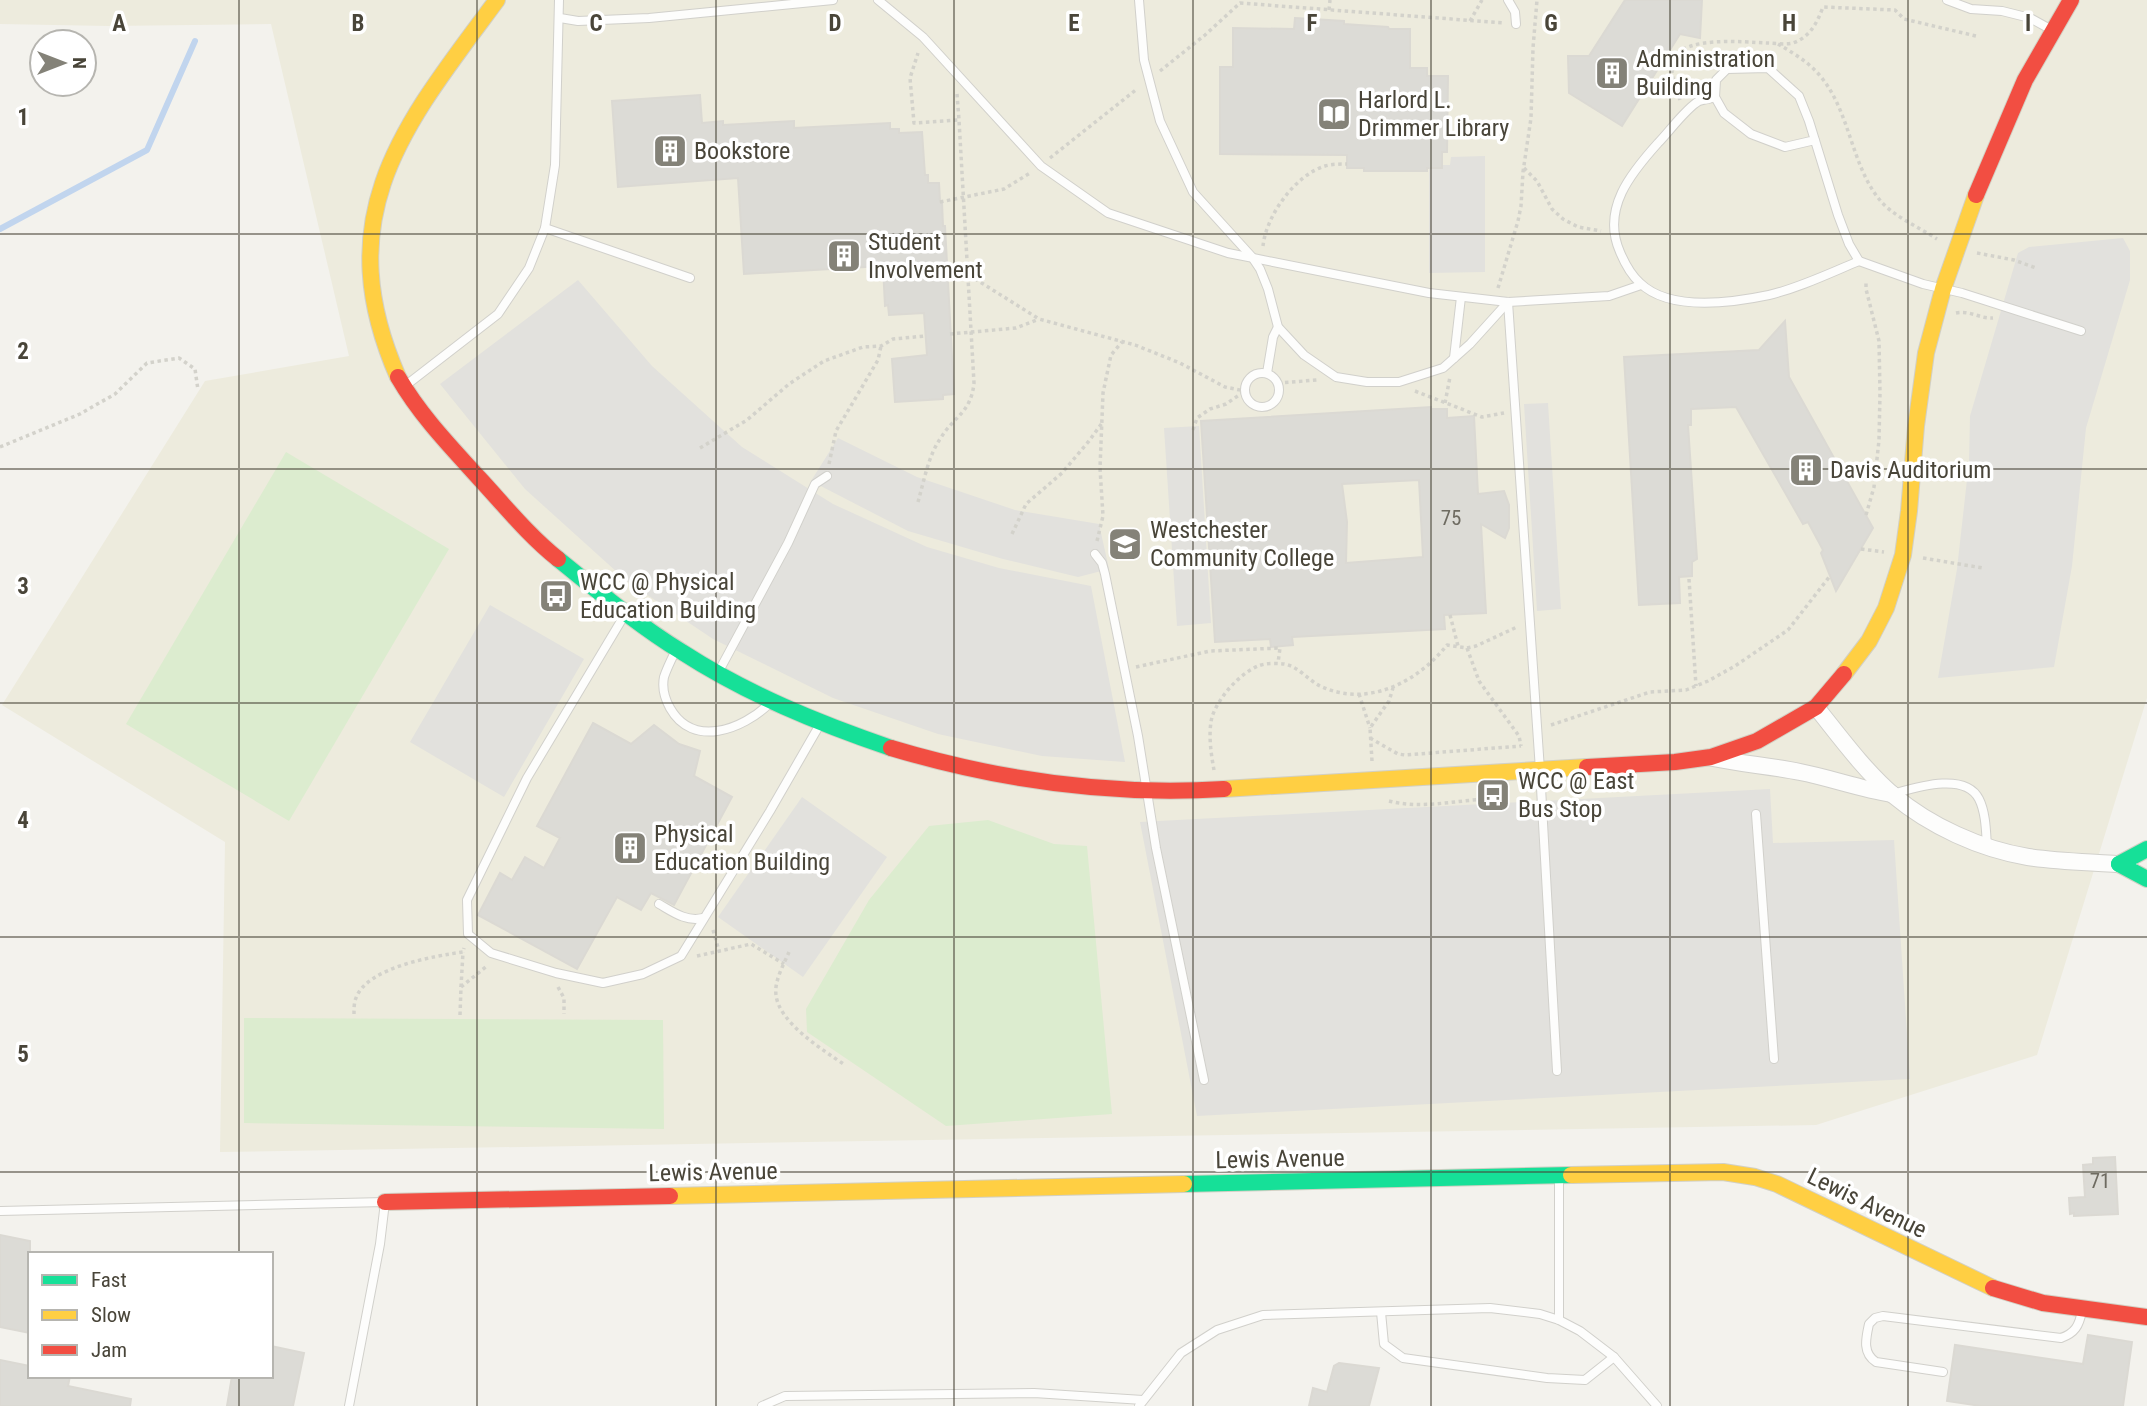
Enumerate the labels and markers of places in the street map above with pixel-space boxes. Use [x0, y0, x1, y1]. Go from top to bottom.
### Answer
place label: Administration Building [1636, 45, 1775, 101]
building icon: Administration Building [1593, 54, 1631, 92]
place label: Harlord L. Drimmer Library [1358, 86, 1509, 142]
library icon: Harlord L. Drimmer Library [1315, 95, 1353, 133]
building icon: Bookstore [651, 132, 689, 170]
place label: Bookstore [694, 137, 790, 165]
place label: Student Involvement [868, 228, 983, 284]
building icon: Student Involvement [825, 237, 863, 275]
building icon: Davis Auditorium [1787, 451, 1825, 489]
place label: Davis Auditorium [1830, 456, 1991, 484]
place label: Westchester Community College [1150, 516, 1334, 572]
school or university icon: Westchester Community College [1106, 525, 1144, 563]
place label: WCC @ Physical Education Building [580, 568, 756, 624]
bus stop icon: WCC @ Physical Education Building [537, 577, 575, 615]
place label: WCC @ East Bus Stop [1518, 767, 1634, 823]
bus stop icon: WCC @ East Bus Stop [1474, 776, 1512, 814]
place label: Physical Education Building [654, 820, 830, 876]
building icon: Physical Education Building [611, 829, 649, 867]

